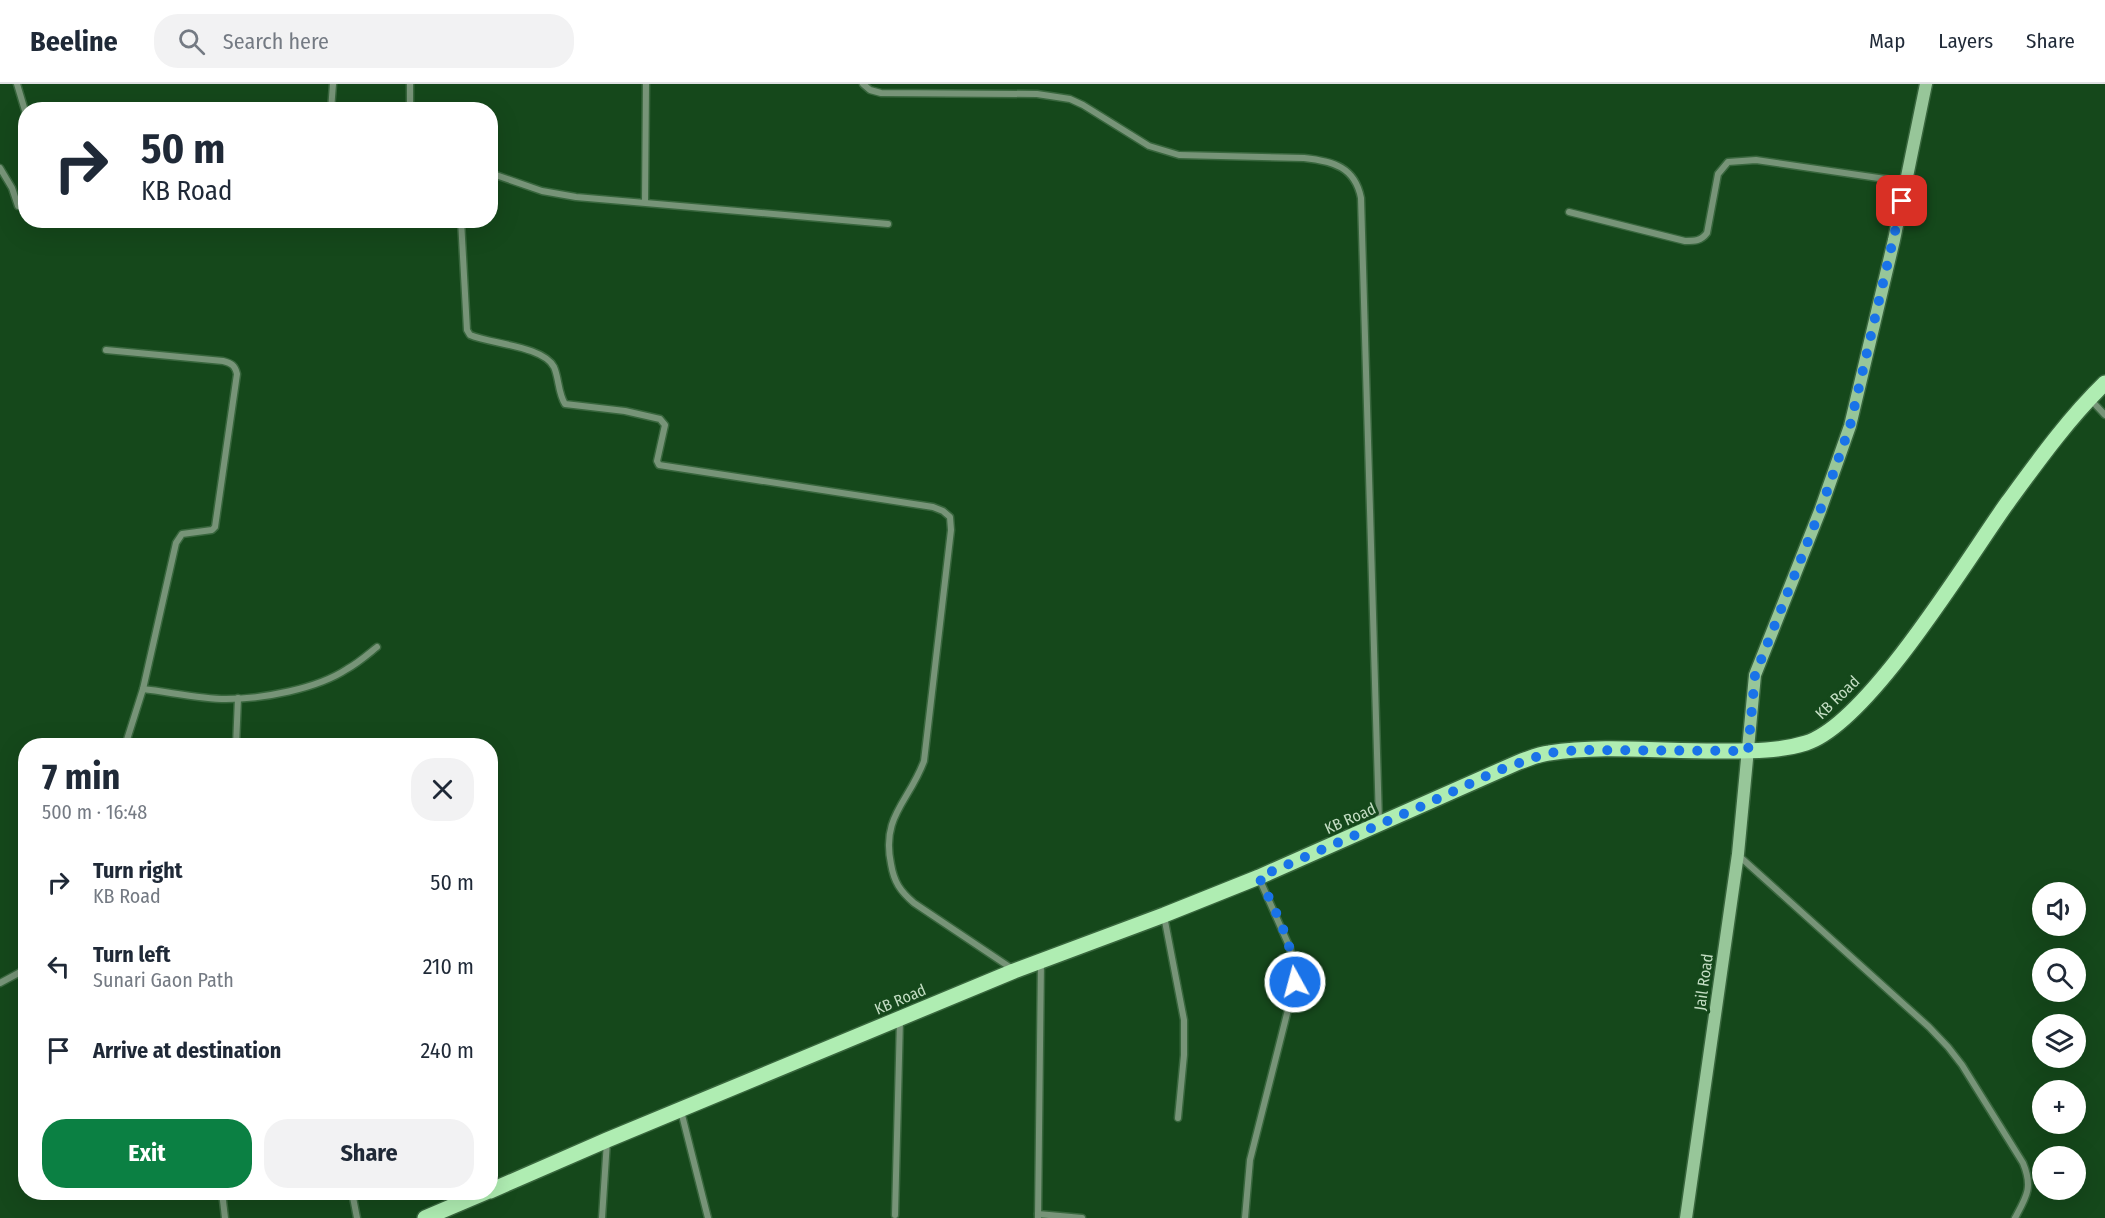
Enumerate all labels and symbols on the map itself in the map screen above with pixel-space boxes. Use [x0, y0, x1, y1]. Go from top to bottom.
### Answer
pin [1876, 175, 1927, 226]
street label: KB Road [1811, 672, 1863, 723]
street label: KB Road [1322, 799, 1379, 838]
position arrow [1263, 950, 1327, 1014]
street label: Jail Road [1690, 952, 1717, 1012]
street label: KB Road [872, 980, 929, 1019]

